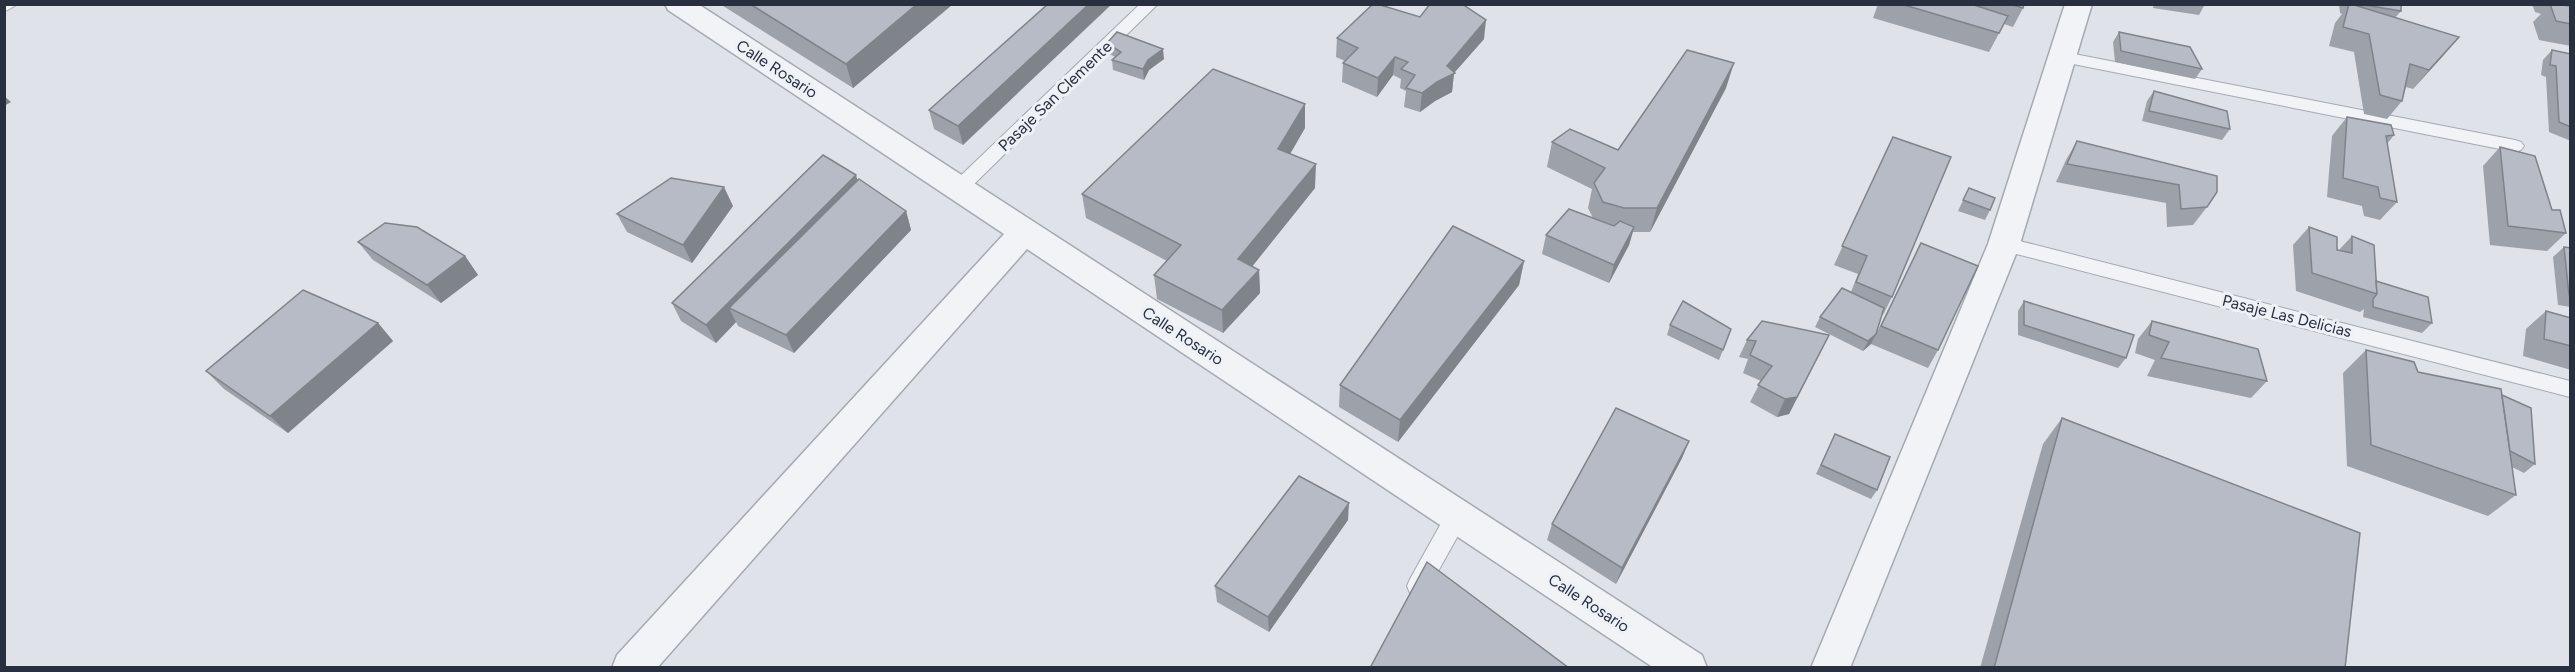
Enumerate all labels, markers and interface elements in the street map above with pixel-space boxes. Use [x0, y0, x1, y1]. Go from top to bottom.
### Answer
street label: Calle Rosario [733, 36, 821, 102]
street label: Pasaje San Clemente [994, 37, 1116, 155]
street label: Pasaje Las Delicias [2220, 291, 2354, 341]
street label: Calle Rosario [1139, 303, 1227, 369]
street label: Calle Rosario [1545, 570, 1633, 636]

